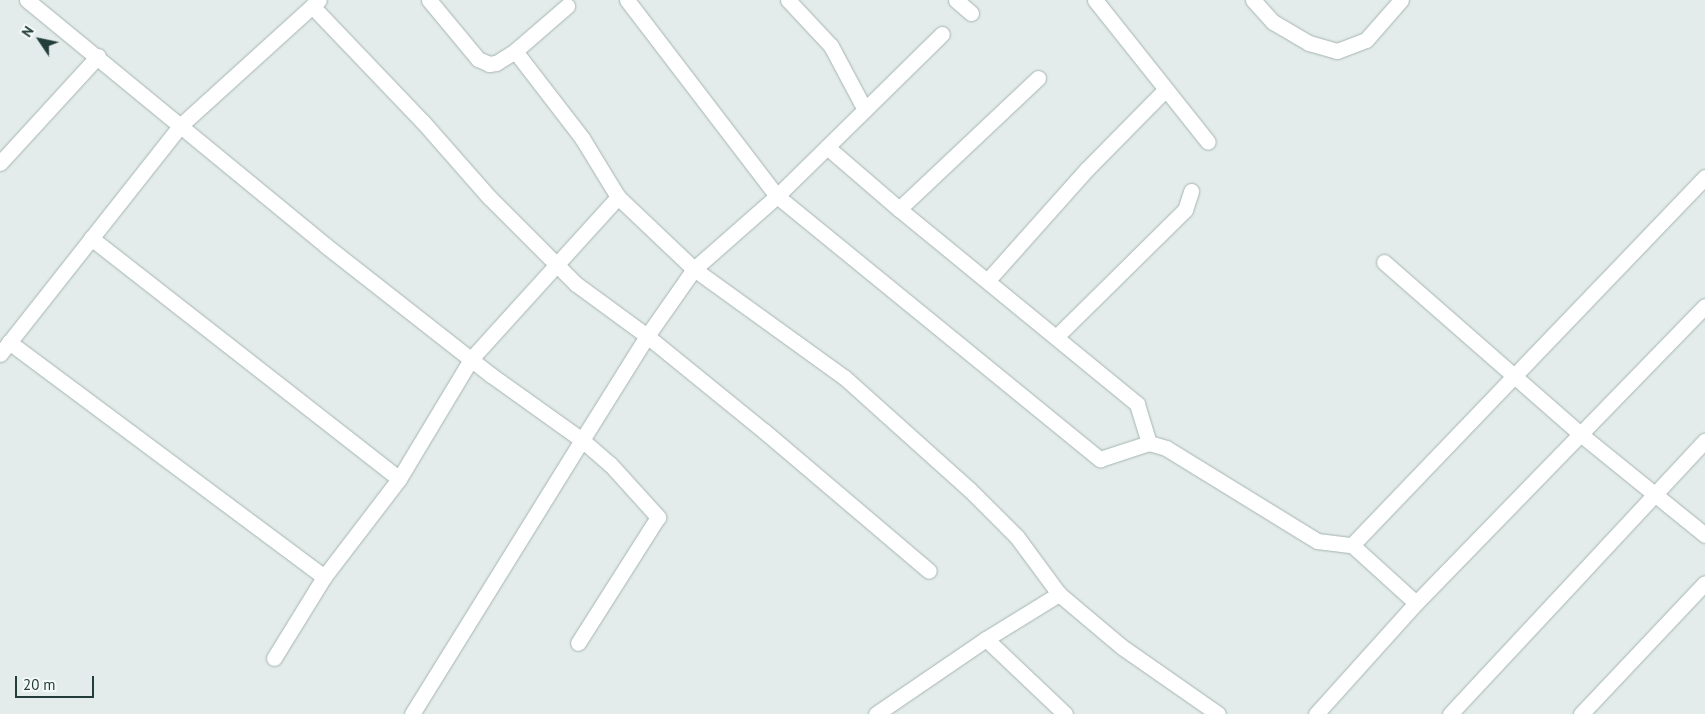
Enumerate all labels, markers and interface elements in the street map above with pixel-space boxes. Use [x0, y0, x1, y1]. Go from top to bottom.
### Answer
north arrow [15, 15, 65, 65]
text: N [18, 23, 38, 40]
scale bar [18, 666, 96, 698]
text: 20 m [23, 675, 56, 694]

